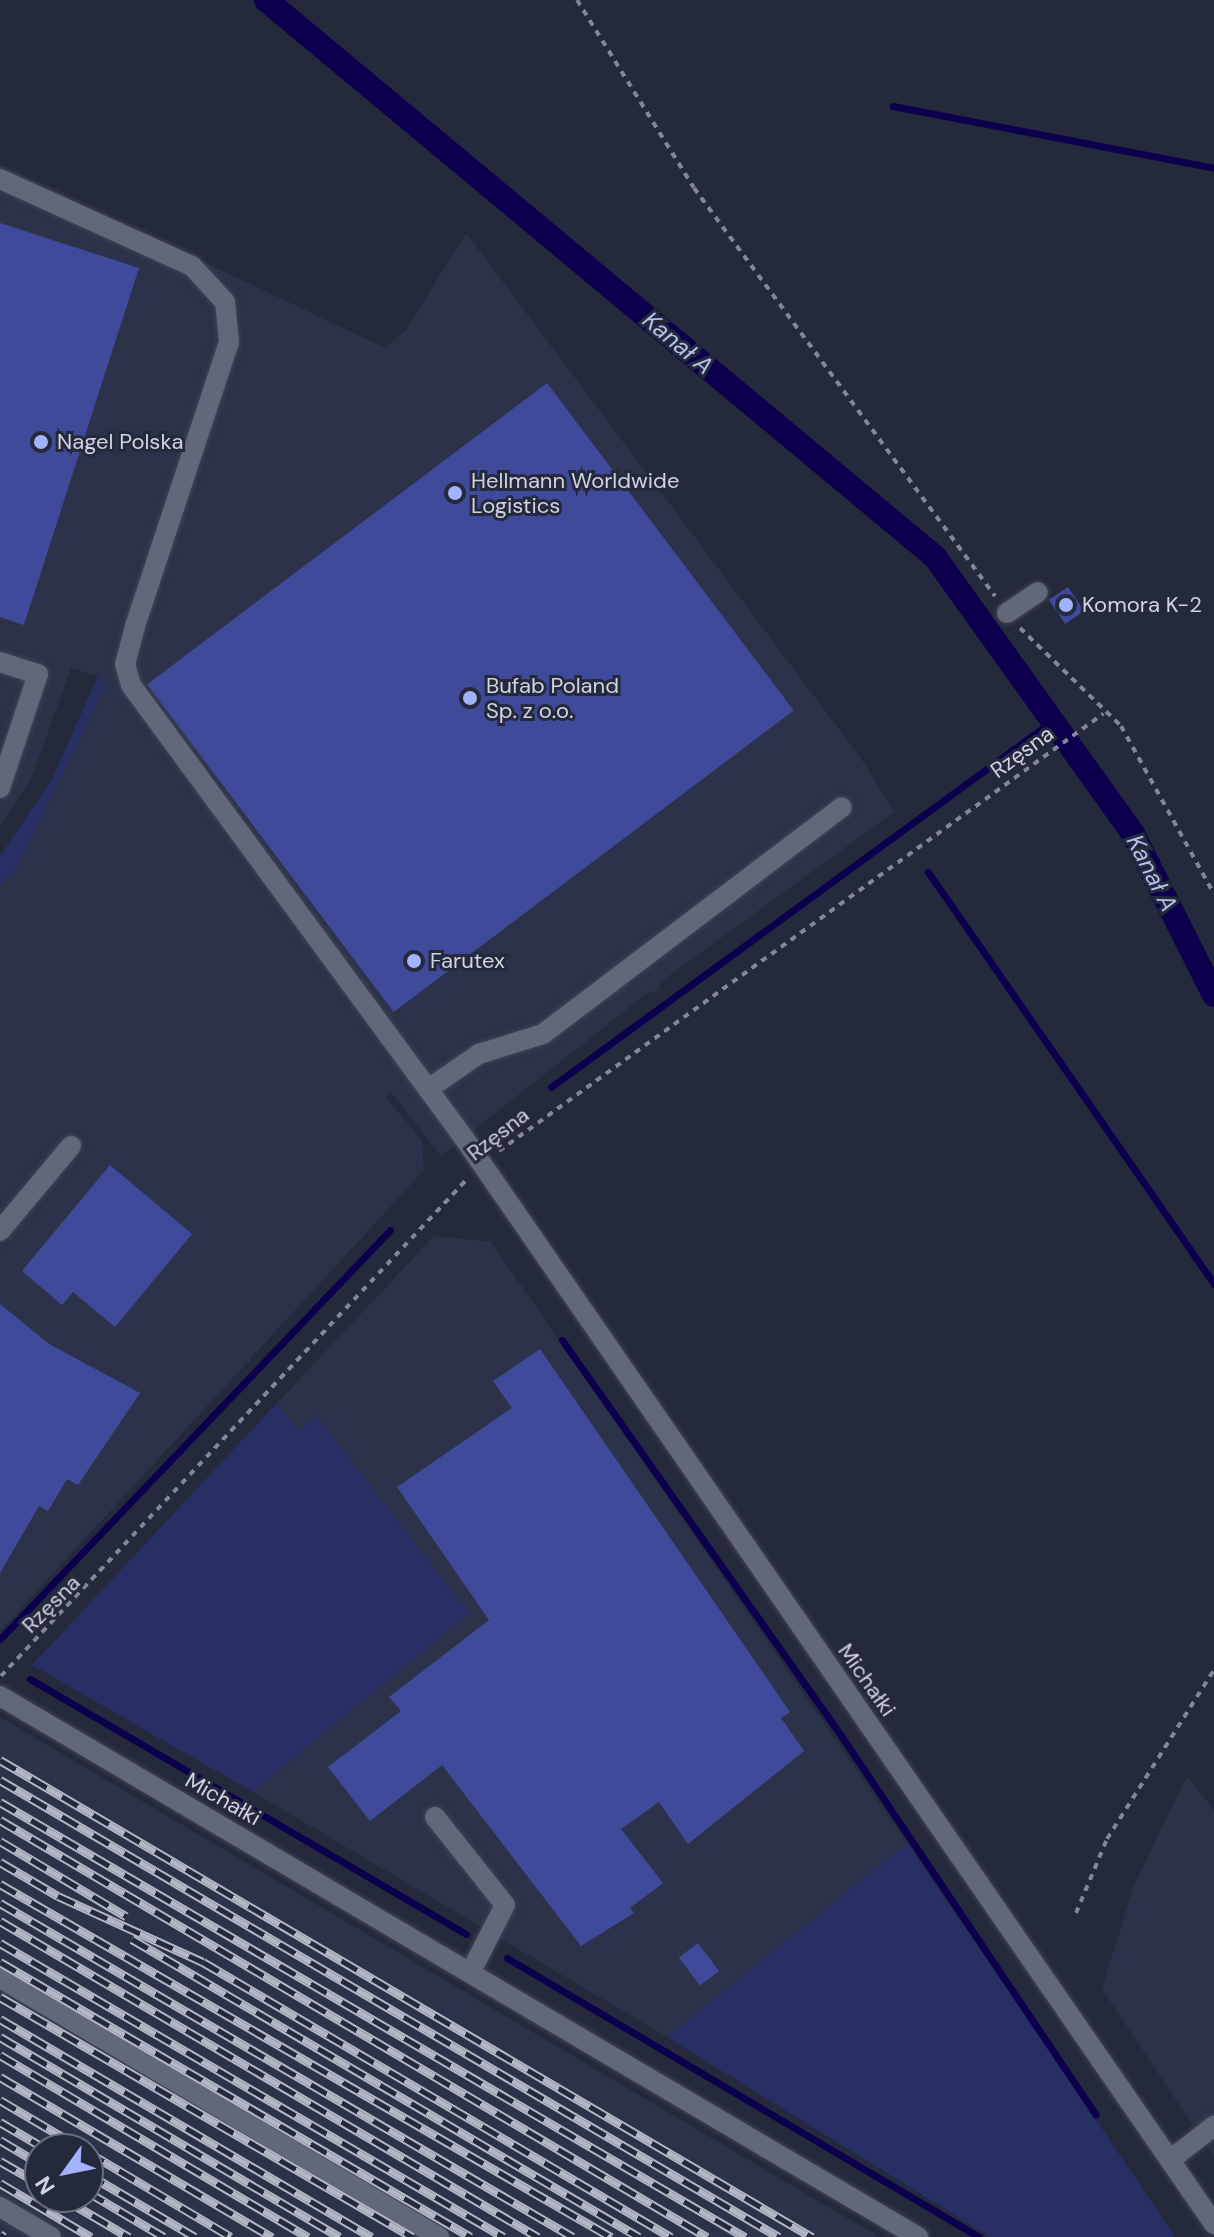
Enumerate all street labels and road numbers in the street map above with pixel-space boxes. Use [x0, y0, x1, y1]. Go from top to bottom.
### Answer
street label: Rzęsna [985, 720, 1059, 784]
street label: Rzęsna [462, 1102, 534, 1166]
street label: Rzęsna [16, 1569, 86, 1639]
street label: Michałki [832, 1638, 902, 1722]
street label: Michałki [181, 1767, 265, 1831]

